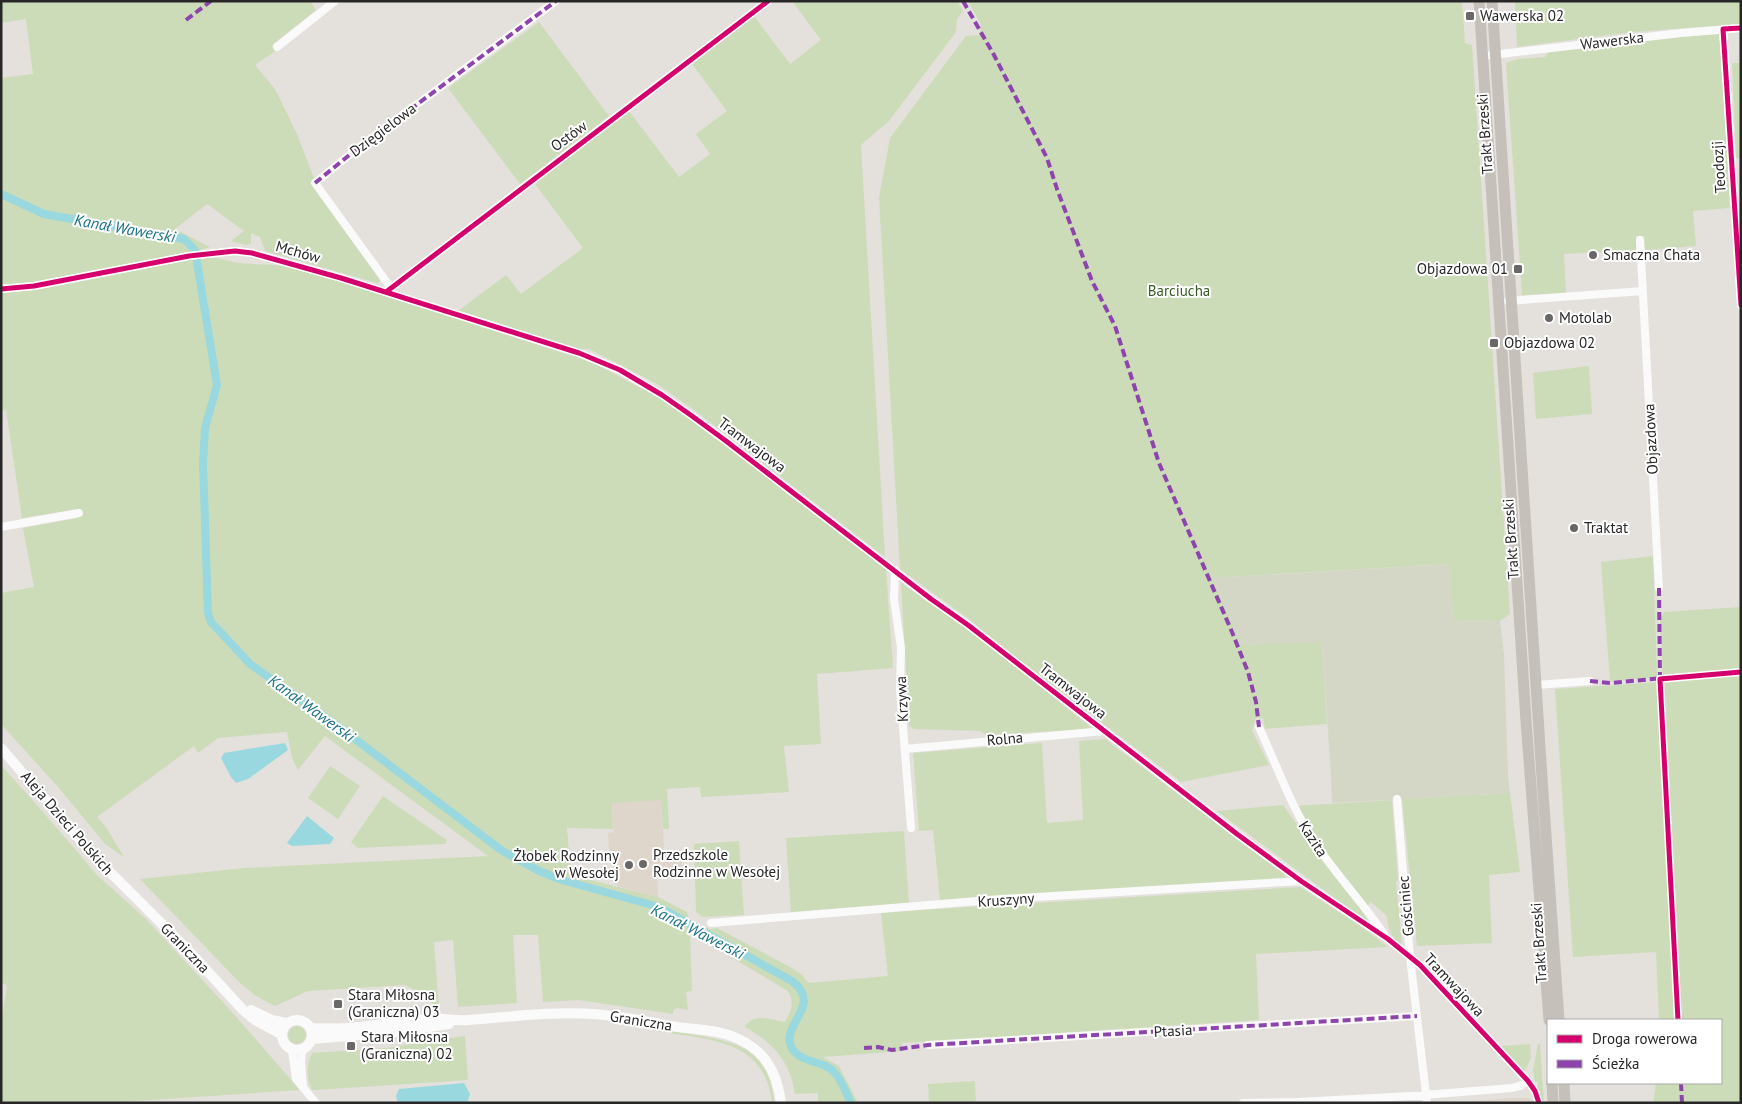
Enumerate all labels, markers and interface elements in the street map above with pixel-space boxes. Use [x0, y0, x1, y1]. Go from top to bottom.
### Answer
place label: Wawerska 02 [1480, 6, 1564, 25]
marker: Wawerska 02 [1464, 10, 1476, 22]
street label: Wawerska [1579, 27, 1645, 54]
street label: Trakt Brzeski [1472, 93, 1497, 175]
street label: Dzięgielowa [346, 99, 420, 161]
street label: Ostów [547, 116, 591, 155]
street label: Teodozji [1707, 140, 1730, 194]
water label: Kanał Wawerski [73, 209, 178, 247]
street label: Mchów [274, 236, 323, 267]
place label: Smaczna Chata [1603, 245, 1700, 264]
marker: Smaczna Chata [1587, 249, 1599, 261]
place label: Objazdowa 01 [1417, 259, 1508, 278]
marker: Objazdowa 01 [1512, 263, 1524, 275]
park label: Barciucha [1148, 281, 1210, 300]
place label: Motolab [1559, 308, 1612, 327]
marker: Motolab [1543, 312, 1555, 324]
place label: Objazdowa 02 [1504, 333, 1595, 352]
marker: Objazdowa 02 [1488, 337, 1500, 349]
street label: Objazdowa [1639, 403, 1662, 475]
street label: Tramwajowa [715, 413, 790, 476]
street label: Trakt Brzeski [1498, 498, 1523, 580]
place label: Traktat [1584, 518, 1628, 537]
marker: Traktat [1568, 522, 1580, 534]
street label: Tramwajowa [1036, 658, 1111, 723]
water label: Kanał Wawerski [265, 670, 360, 747]
street label: Krzywa [891, 676, 912, 722]
street label: Rolna [986, 727, 1024, 750]
street label: Aleja Dzieci Polskich [17, 767, 118, 878]
street label: Kazita [1295, 817, 1332, 860]
place label: Przedszkole Rodzinne w Wesołej [653, 845, 780, 881]
place label: Żłobek Rodzinny w Wesołej [514, 846, 619, 882]
marker: Przedszkole Rodzinne w Wesołej [637, 858, 649, 870]
marker: Żłobek Rodzinny w Wesołej [623, 859, 635, 871]
street label: Gościniec [1393, 875, 1418, 937]
street label: Kruszyny [977, 888, 1035, 911]
water label: Kanał Wawerski [648, 899, 749, 964]
street label: Trakt Brzeski [1526, 902, 1551, 984]
street label: Graniczna [157, 918, 214, 977]
street label: Tramwajowa [1420, 949, 1489, 1020]
place label: Stara Miłosna (Graniczna) 03 [348, 985, 440, 1021]
marker: Stara Miłosna (Graniczna) 03 [332, 998, 344, 1010]
street label: Graniczna [609, 1006, 674, 1035]
legend [1547, 1019, 1722, 1084]
street label: Ptasia [1153, 1020, 1193, 1041]
place label: Stara Miłosna (Graniczna) 02 [361, 1027, 453, 1063]
text: Droga rowerowa [1592, 1029, 1697, 1048]
marker: Stara Miłosna (Graniczna) 02 [345, 1040, 357, 1052]
text: Ścieżka [1592, 1054, 1640, 1073]

